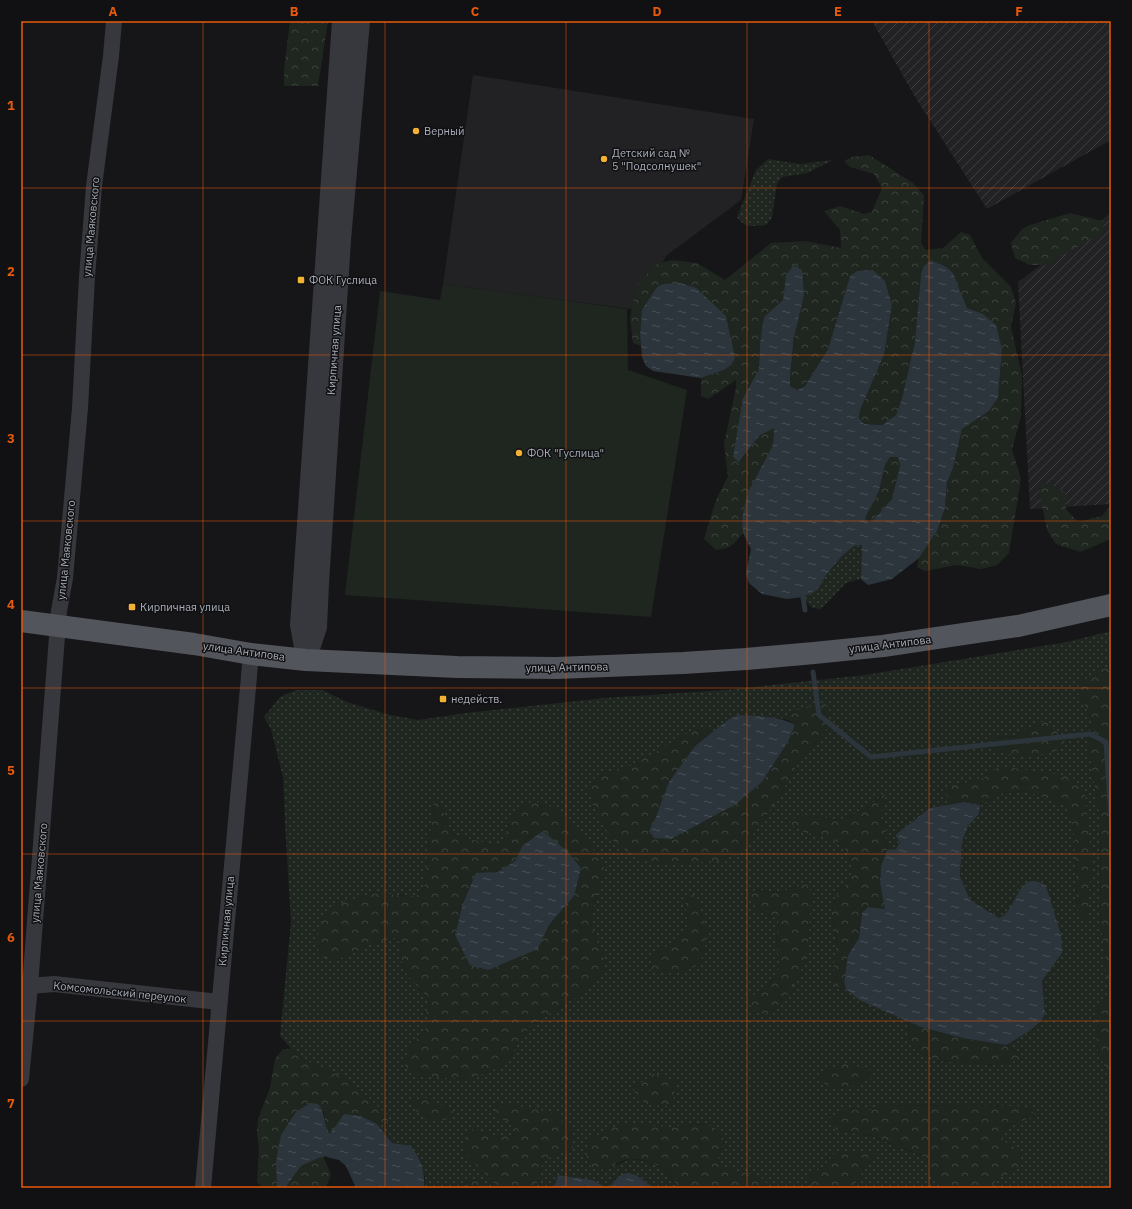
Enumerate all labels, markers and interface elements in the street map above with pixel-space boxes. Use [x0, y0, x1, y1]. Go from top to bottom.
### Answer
text: A [109, 3, 118, 20]
text: B [290, 3, 299, 20]
text: C [471, 3, 480, 20]
text: D [652, 3, 662, 20]
text: E [834, 3, 842, 20]
text: F [1015, 3, 1023, 20]
text: 1 [7, 97, 15, 114]
place label: Верный [424, 124, 465, 138]
marker: Верный [411, 126, 421, 136]
place label: Детский сад № 5 "Подсолнушек" [612, 146, 701, 173]
marker: Детский сад № 5 "Подсолнушек" [599, 154, 609, 164]
street label: улица Маяковского [80, 176, 102, 278]
text: 2 [7, 263, 15, 280]
place label: ФОК Гуслица [309, 273, 377, 287]
marker: ФОК Гуслица [296, 275, 306, 285]
street label: Кирпичная улица [324, 305, 344, 395]
text: 3 [7, 430, 15, 447]
place label: ФОК "Гуслица" [527, 446, 604, 460]
marker: ФОК "Гуслица" [514, 448, 524, 458]
street label: улица Маяковского [54, 499, 78, 601]
text: 4 [7, 596, 15, 613]
place label: Кирпичная улица [140, 600, 230, 614]
marker: Кирпичная улица [127, 602, 137, 612]
street label: улица Антипова [848, 632, 932, 656]
street label: улица Антипова [202, 638, 286, 664]
street label: улица Антипова [526, 659, 609, 675]
place label: недейств. [451, 692, 502, 706]
marker: недейств. [438, 694, 448, 704]
text: 5 [7, 762, 15, 779]
street label: улица Маяковского [28, 822, 50, 924]
street label: Кирпичная улица [215, 875, 237, 966]
text: 6 [7, 929, 15, 946]
street label: Комсомольский переулок [53, 978, 187, 1006]
text: 7 [7, 1095, 15, 1112]

